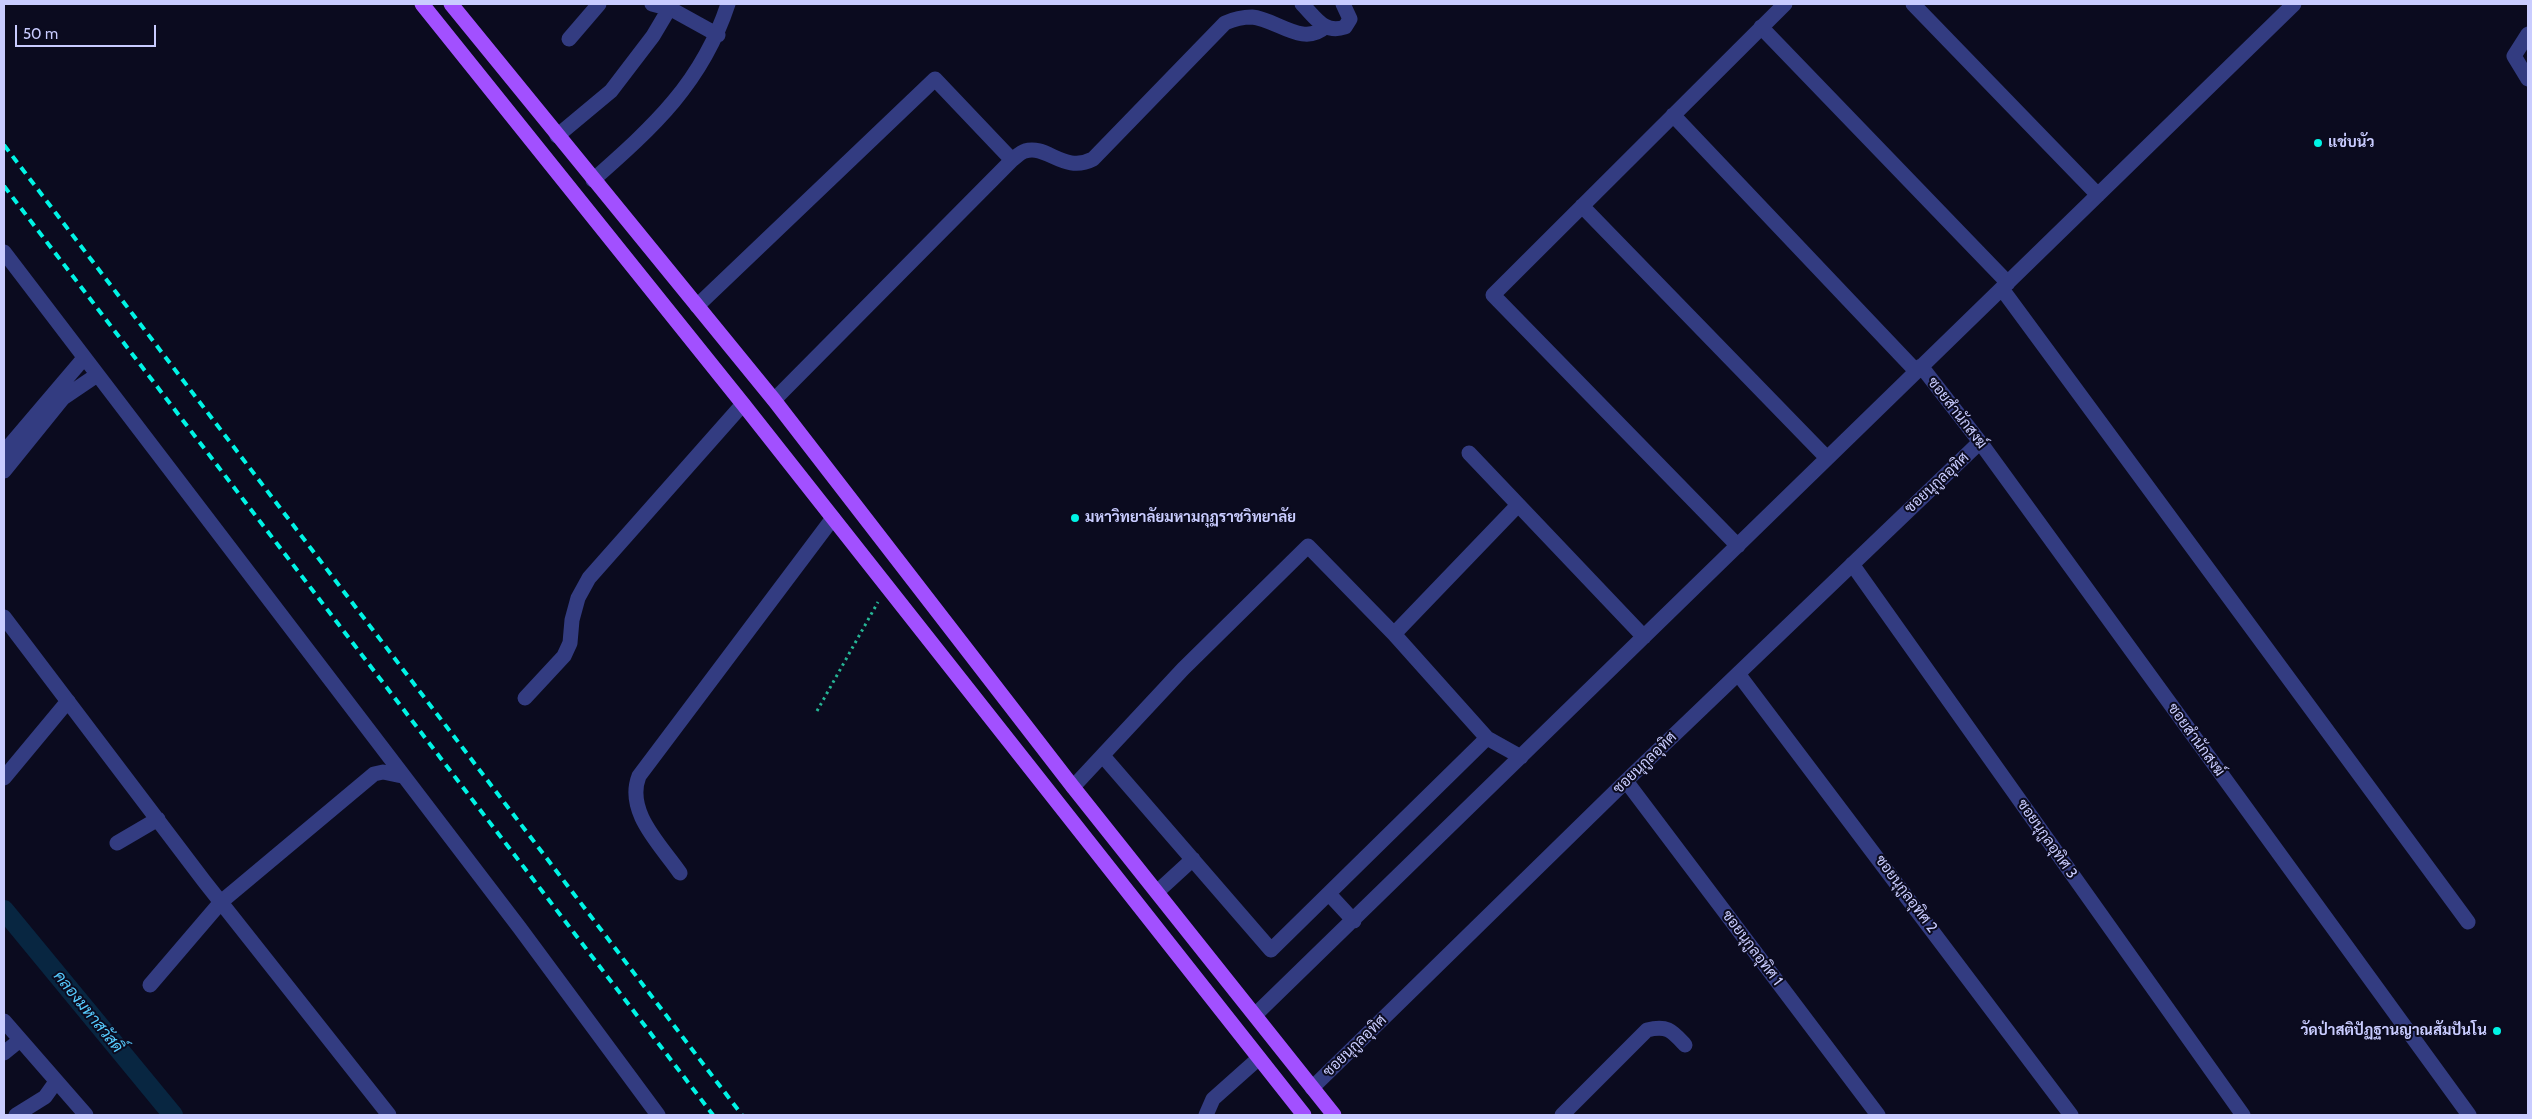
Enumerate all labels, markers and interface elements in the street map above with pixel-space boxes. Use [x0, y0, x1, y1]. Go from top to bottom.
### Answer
scale bar [18, 15, 159, 47]
text: 50 m [23, 25, 58, 43]
place label: แช่บนัว [2328, 134, 2375, 152]
marker: แช่บนัว [2312, 137, 2324, 149]
street label: ซอยสำนักสงฆ์ [1923, 374, 1991, 452]
street label: ซอยนุกูลอุทิศ [1901, 449, 1973, 517]
place label: มหาวิทยาลัยมหามกุฏราชวิทยาลัย [1085, 509, 1296, 527]
marker: มหาวิทยาลัยมหามกุฏราชวิทยาลัย [1069, 512, 1081, 524]
street label: ซอยสำนักสงฆ์ [2163, 700, 2229, 780]
street label: ซอยนุกูลอุทิศ [1610, 728, 1680, 798]
street label: ซอยนุกูลอุทิศ 3 [2013, 796, 2081, 882]
street label: ซอยนุกูลอุทิศ 2 [1871, 852, 1941, 936]
street label: ซอยนุกูลอุทิศ 1 [1718, 907, 1786, 989]
water label: คลองมหาสวัสดิ์ [49, 967, 127, 1057]
street label: ซอยนุกูลอุทิศ [1320, 1011, 1390, 1081]
place label: วัดป่าสติปัฏฐานญาณสัมปันโน [2301, 1022, 2487, 1040]
marker: วัดป่าสติปัฏฐานญาณสัมปันโน [2491, 1025, 2503, 1037]

